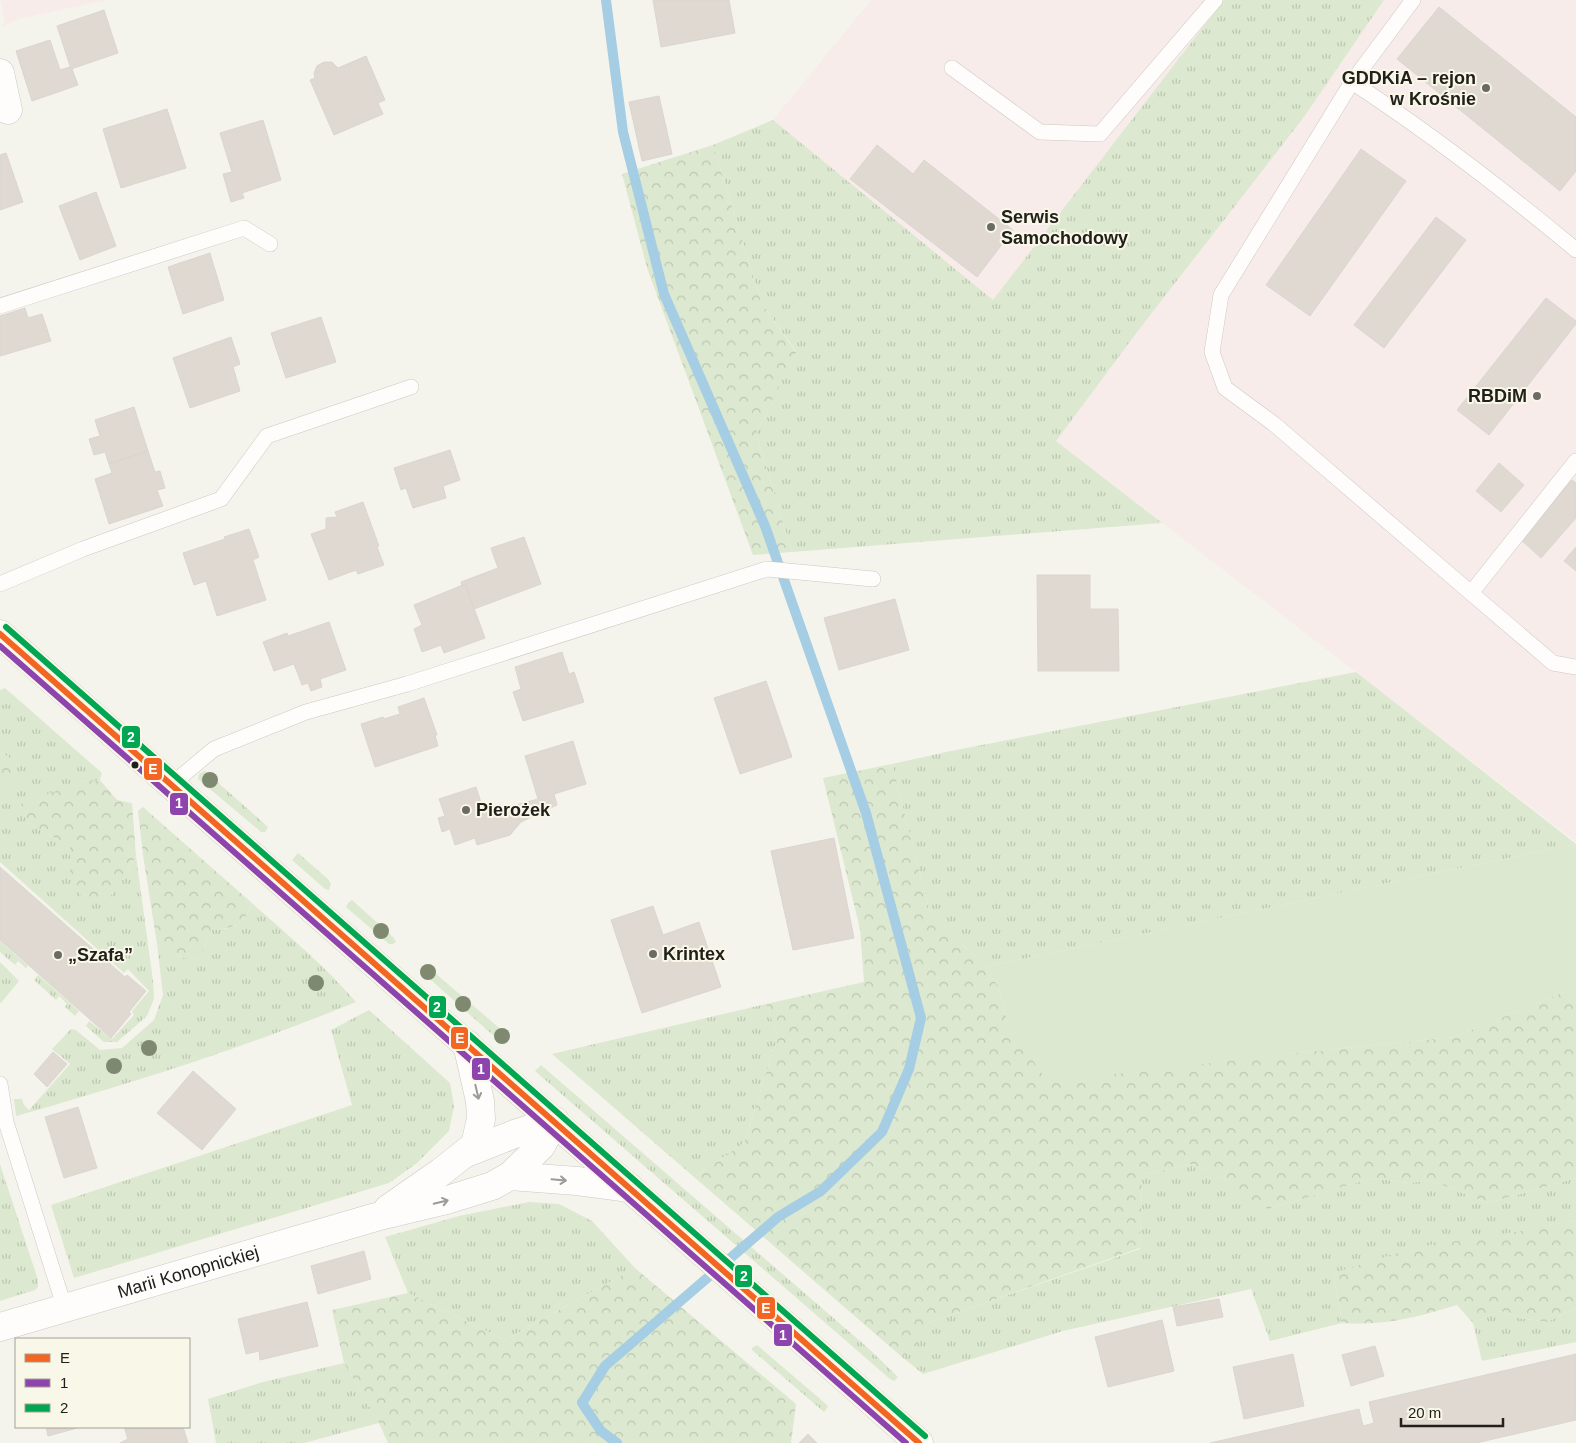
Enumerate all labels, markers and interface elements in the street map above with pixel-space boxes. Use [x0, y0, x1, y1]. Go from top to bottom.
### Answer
place label: GDDKiA – rejon w Krośnie [1342, 68, 1476, 109]
marker: GDDKiA – rejon w Krośnie [1480, 82, 1492, 94]
place label: Serwis Samochodowy [1001, 207, 1128, 248]
marker: Serwis Samochodowy [985, 221, 997, 233]
place label: RBDiM [1468, 386, 1527, 406]
marker: RBDiM [1531, 390, 1543, 402]
line badge: 2 [121, 725, 141, 749]
text: 2 [127, 729, 135, 745]
line badge: E [143, 757, 163, 781]
unlabelled marker [130, 760, 140, 770]
text: E [148, 761, 158, 777]
line badge: 1 [169, 792, 189, 816]
text: 1 [175, 795, 183, 811]
place label: Pierożek [476, 800, 551, 820]
marker: Pierożek [460, 804, 472, 816]
place label: Krintex [663, 944, 725, 964]
place label: „Szafa” [68, 945, 133, 965]
marker: Krintex [647, 948, 659, 960]
marker: „Szafa” [52, 949, 64, 961]
line badge: 2 [428, 995, 447, 1019]
text: 2 [433, 999, 441, 1015]
line badge: E [450, 1026, 469, 1050]
text: E [455, 1030, 465, 1046]
line badge: 1 [471, 1057, 491, 1081]
text: 1 [477, 1061, 485, 1077]
one-way arrow [473, 1083, 482, 1099]
one-way arrow [551, 1175, 567, 1184]
one-way arrow [432, 1197, 448, 1206]
street label: Marii Konopnickiej [115, 1242, 261, 1302]
line badge: 2 [734, 1264, 753, 1288]
text: 2 [740, 1268, 748, 1284]
line badge: E [756, 1296, 776, 1320]
text: E [761, 1300, 771, 1316]
line badge: 1 [773, 1323, 793, 1347]
text: 1 [779, 1327, 787, 1343]
legend [15, 1338, 190, 1428]
text: E [60, 1349, 70, 1366]
text: 1 [60, 1374, 68, 1391]
scale bar [1401, 1396, 1504, 1428]
text: 2 [60, 1399, 68, 1416]
text: 20 m [1408, 1404, 1441, 1421]

